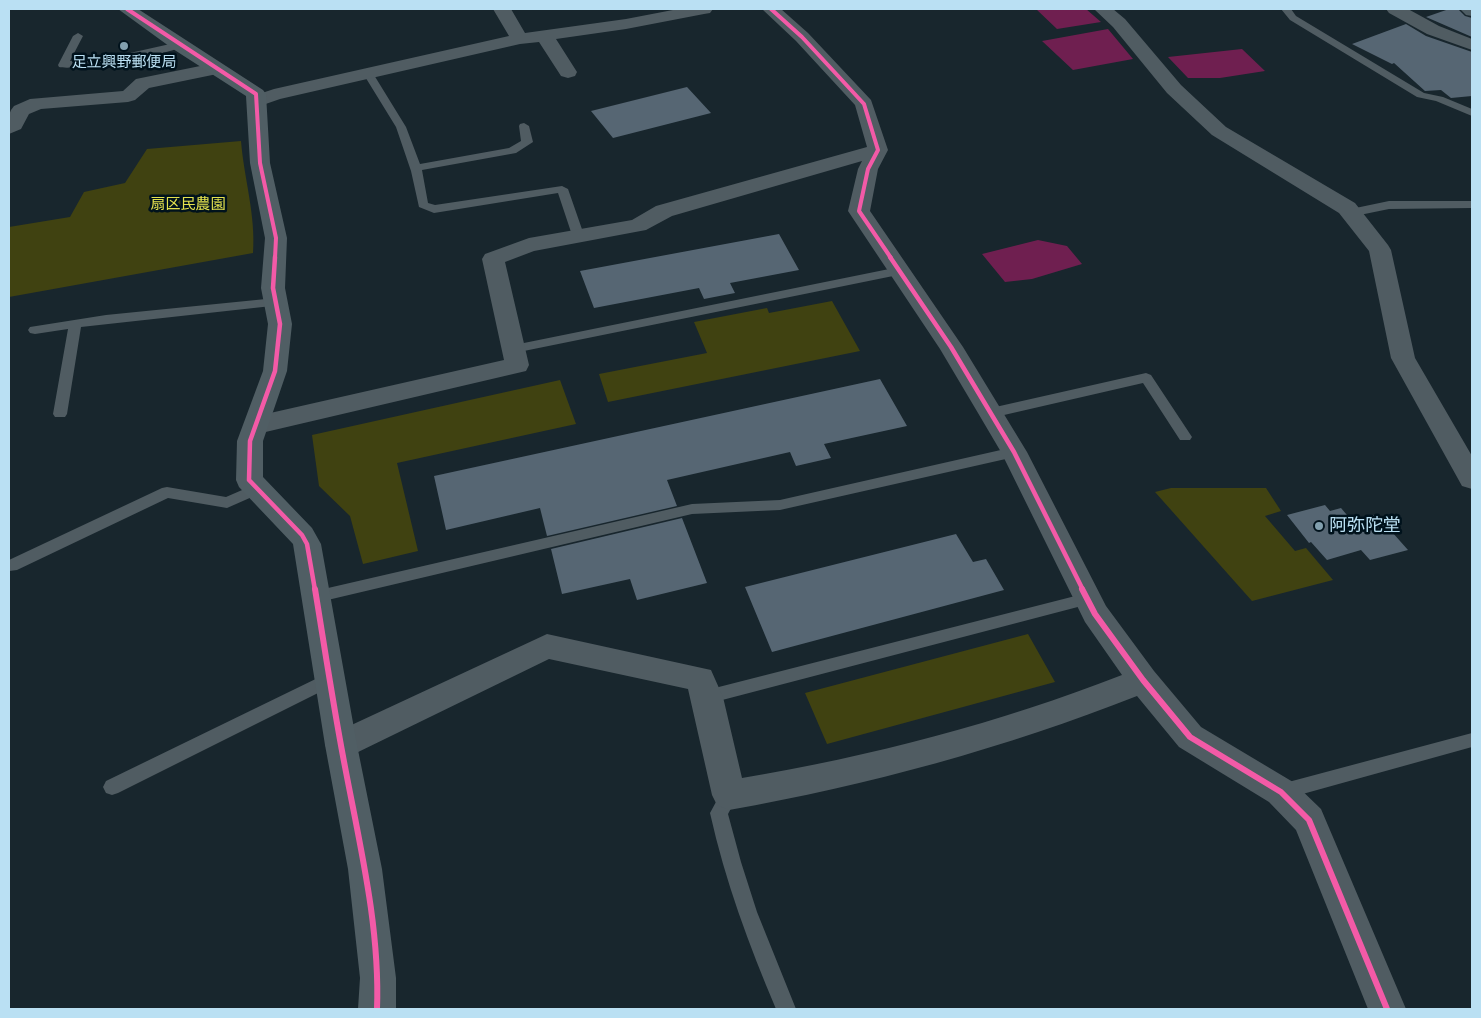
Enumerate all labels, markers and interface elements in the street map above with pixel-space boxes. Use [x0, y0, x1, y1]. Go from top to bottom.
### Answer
marker: 足立興野郵便局 [118, 40, 130, 52]
place label: 足立興野郵便局 [72, 54, 176, 72]
park label: 扇区民農園 [151, 196, 225, 214]
place label: 阿弥陀堂 [1329, 515, 1401, 537]
marker: 阿弥陀堂 [1313, 520, 1325, 532]

